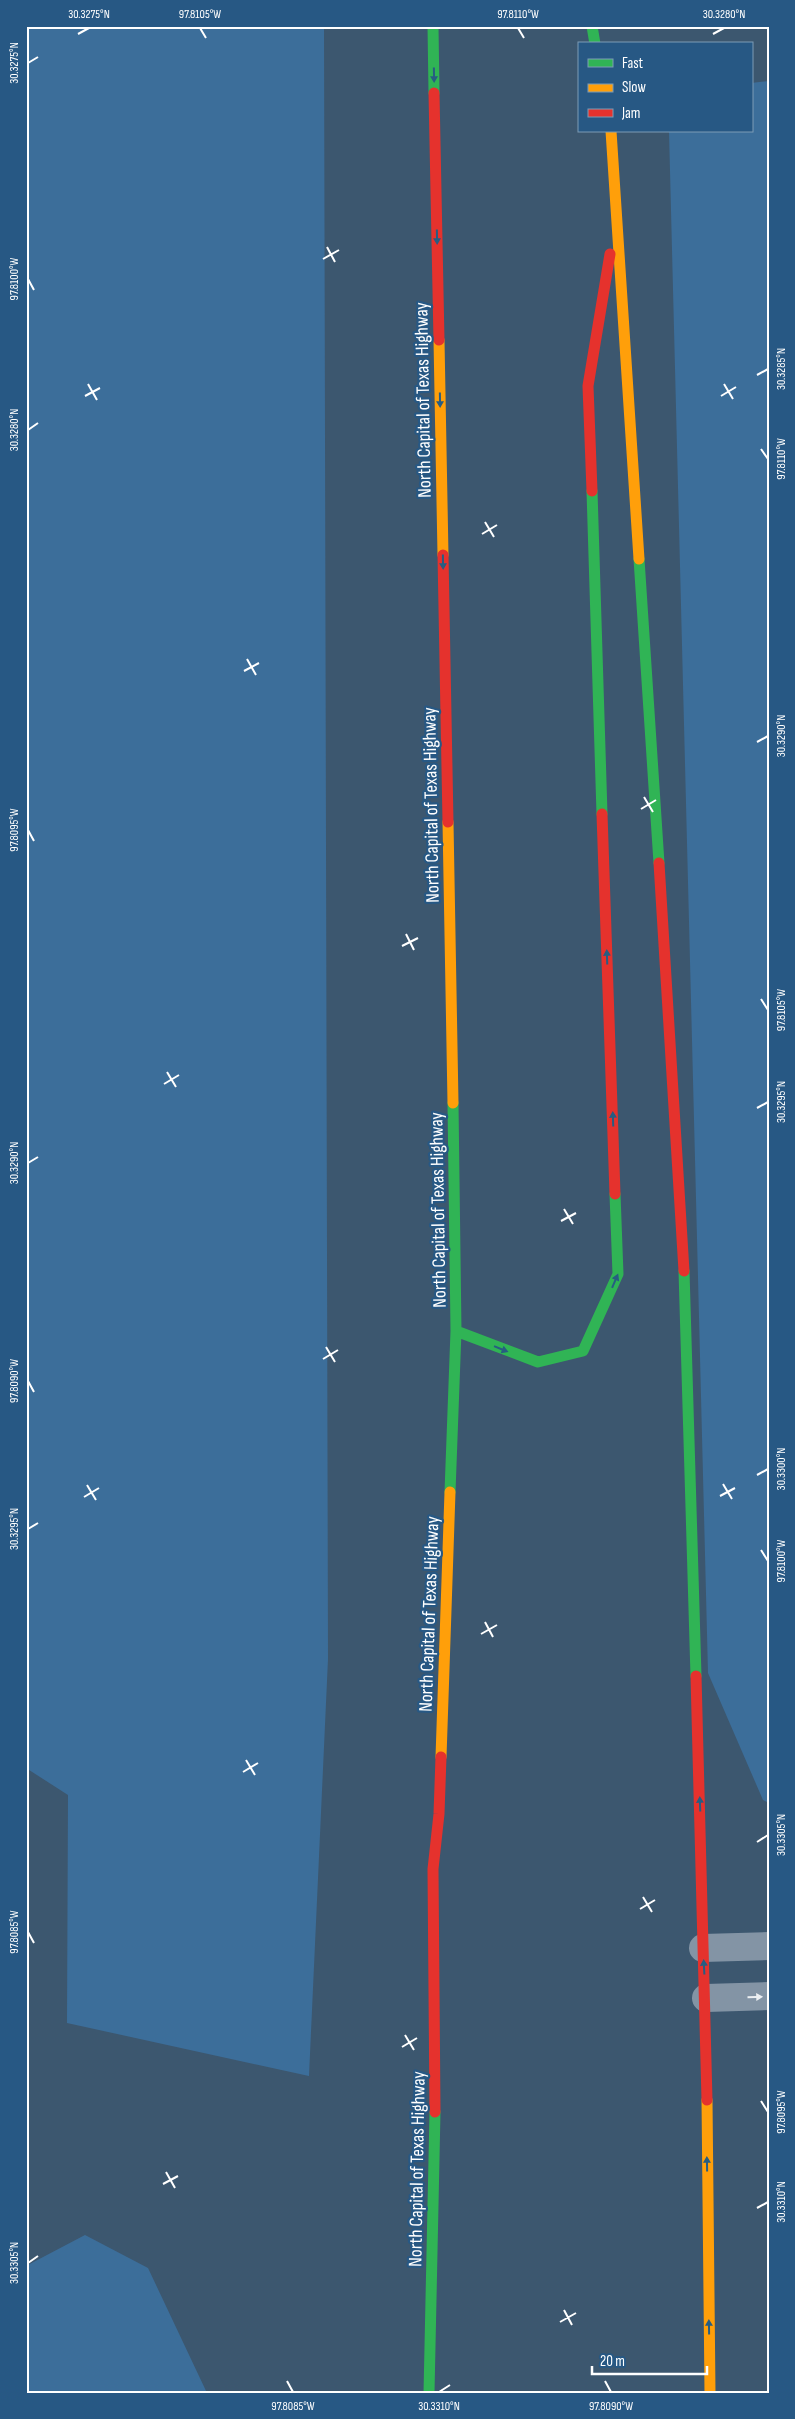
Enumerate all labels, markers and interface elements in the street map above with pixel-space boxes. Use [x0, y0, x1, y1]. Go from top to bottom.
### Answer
text: 30.3275°N [68, 7, 110, 22]
text: 97.8105°W [179, 7, 221, 22]
text: 97.8110°W [497, 7, 539, 22]
text: 30.3280°N [703, 7, 745, 22]
text: 30.3275°N [7, 42, 22, 84]
legend [578, 42, 752, 132]
text: Fast [622, 54, 644, 73]
one-way arrow [430, 67, 438, 83]
text: Slow [622, 78, 646, 97]
text: Jam [621, 104, 640, 123]
one-way arrow [433, 230, 441, 246]
text: 97.8100°W [7, 257, 22, 300]
street label: North Capital of Texas Highway [410, 301, 437, 498]
text: 30.3285°N [774, 348, 789, 390]
one-way arrow [436, 392, 444, 408]
text: 30.3280°N [7, 409, 22, 451]
text: 97.8110°W [774, 438, 789, 480]
one-way arrow [439, 555, 447, 571]
street label: North Capital of Texas Highway [418, 706, 445, 903]
text: 30.3290°N [774, 715, 789, 757]
text: 97.8095°W [7, 808, 22, 852]
one-way arrow [603, 949, 611, 965]
text: 97.8105°W [774, 989, 789, 1031]
text: 30.3295°N [774, 1081, 789, 1123]
street label: North Capital of Texas Highway [425, 1111, 452, 1308]
one-way arrow [609, 1111, 617, 1127]
text: 30.3290°N [7, 1142, 22, 1184]
one-way arrow [611, 1274, 619, 1288]
one-way arrow [494, 1345, 509, 1353]
text: 97.8090°W [7, 1359, 22, 1403]
text: 30.3300°N [774, 1448, 789, 1490]
text: 30.3295°N [7, 1508, 22, 1550]
street label: North Capital of Texas Highway [415, 1515, 444, 1712]
text: 97.8100°W [774, 1539, 789, 1582]
one-way arrow [696, 1796, 704, 1812]
text: 30.3305°N [774, 1814, 789, 1856]
text: 97.8085°W [7, 1910, 22, 1954]
one-way arrow [700, 1958, 708, 1974]
one-way arrow [747, 1992, 763, 2000]
street label: North Capital of Texas Highway [404, 2070, 431, 2267]
text: 97.8095°W [774, 2090, 789, 2134]
one-way arrow [703, 2156, 711, 2172]
text: 30.3310°N [774, 2181, 789, 2223]
text: 30.3305°N [7, 2242, 22, 2284]
one-way arrow [705, 2318, 713, 2334]
scale bar [592, 2344, 708, 2376]
text: 20 m [600, 2352, 625, 2371]
text: 97.8085°W [271, 2399, 315, 2414]
text: 30.3310°N [418, 2399, 460, 2414]
text: 97.8090°W [589, 2399, 633, 2414]

